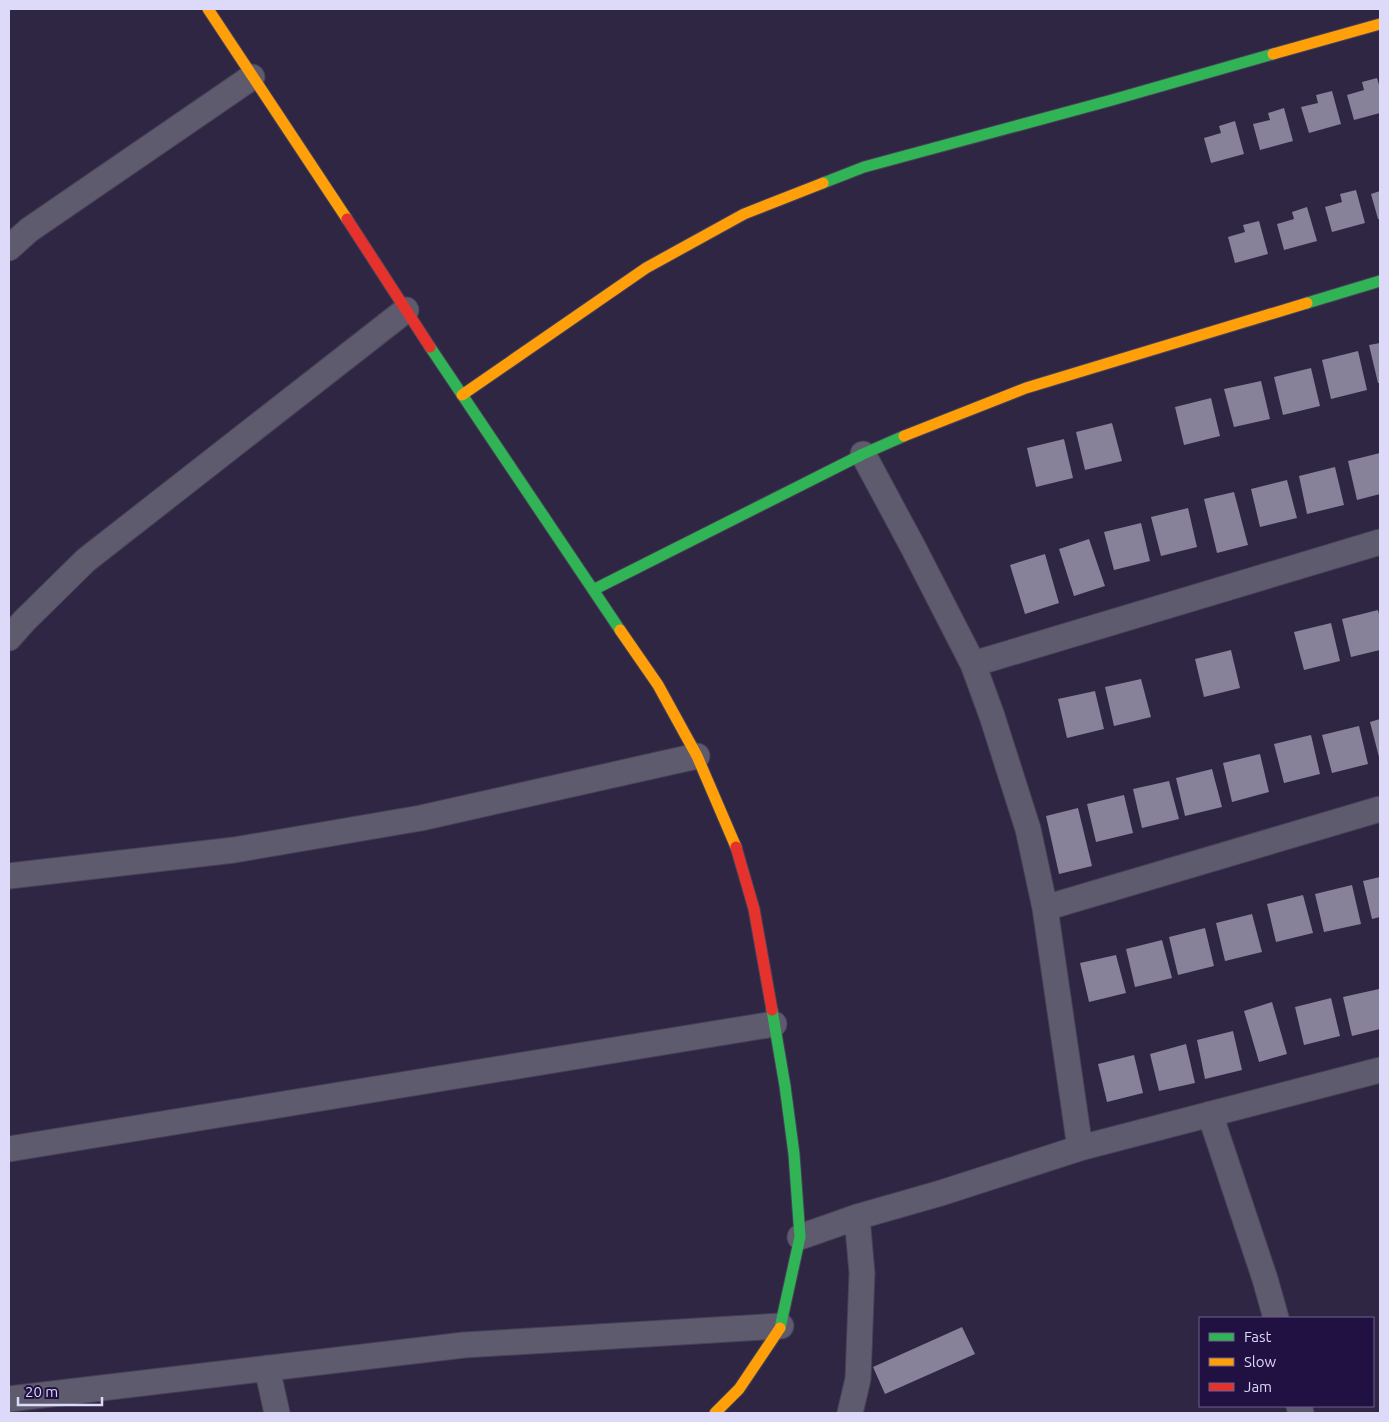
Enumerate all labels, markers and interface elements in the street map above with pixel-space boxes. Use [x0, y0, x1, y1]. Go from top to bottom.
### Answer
legend [1199, 1317, 1374, 1407]
text: Fast [1244, 1328, 1272, 1345]
text: Slow [1244, 1353, 1277, 1370]
scale bar [18, 1374, 101, 1406]
text: Jam [1244, 1378, 1272, 1395]
text: 20 m [25, 1383, 58, 1400]

